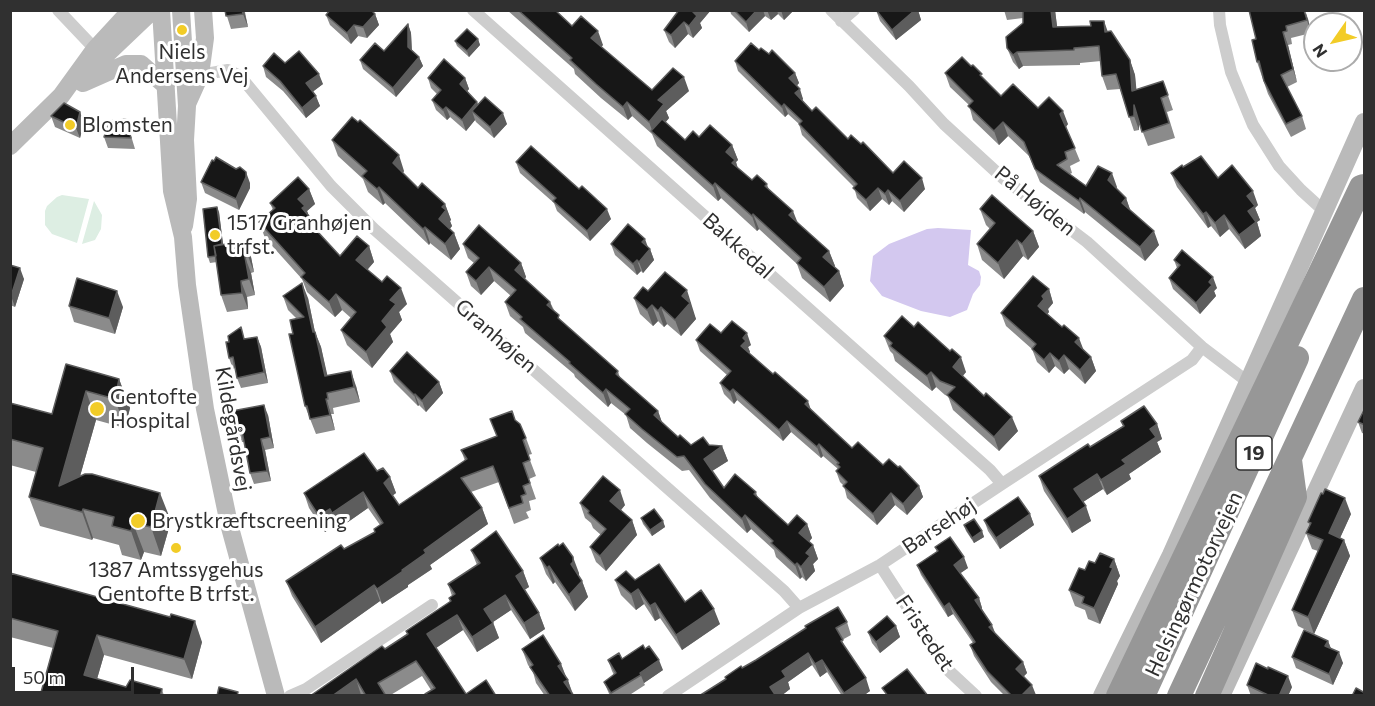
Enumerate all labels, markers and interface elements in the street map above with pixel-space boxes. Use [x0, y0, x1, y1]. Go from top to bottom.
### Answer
north arrow [1303, 12, 1363, 72]
marker: Niels Andersens Vej [175, 23, 189, 37]
place label: Niels Andersens Vej [115, 39, 249, 89]
text: N [1308, 41, 1331, 62]
place label: Blomsten [82, 112, 173, 138]
marker: Blomsten [63, 118, 77, 132]
street label: På Højden [989, 161, 1081, 241]
street label: Bakkedal [697, 208, 779, 284]
place label: 1517 Granhøjen trfst. [227, 210, 372, 260]
marker: 1517 Granhøjen trfst. [208, 228, 222, 242]
street label: Granhøjen [450, 294, 542, 378]
street label: Kildegårdsvej [210, 365, 256, 493]
place label: Gentofte Hospital [110, 384, 197, 434]
marker: Gentofte Hospital [88, 400, 106, 418]
road number: 19 [1236, 436, 1272, 470]
street label: Helsingørmotorvejen [1140, 487, 1248, 681]
street label: Barsehøj [897, 492, 981, 560]
place label: Brystkræftscreening [152, 508, 347, 534]
marker: Brystkræftscreening [129, 512, 147, 530]
marker: 1387 Amtssygehus Gentofte B trfst. [169, 541, 183, 555]
place label: 1387 Amtssygehus Gentofte B trfst. [88, 557, 264, 607]
street label: Fristedet [890, 590, 960, 676]
scale bar [15, 655, 136, 693]
text: 50 m [23, 666, 64, 688]

